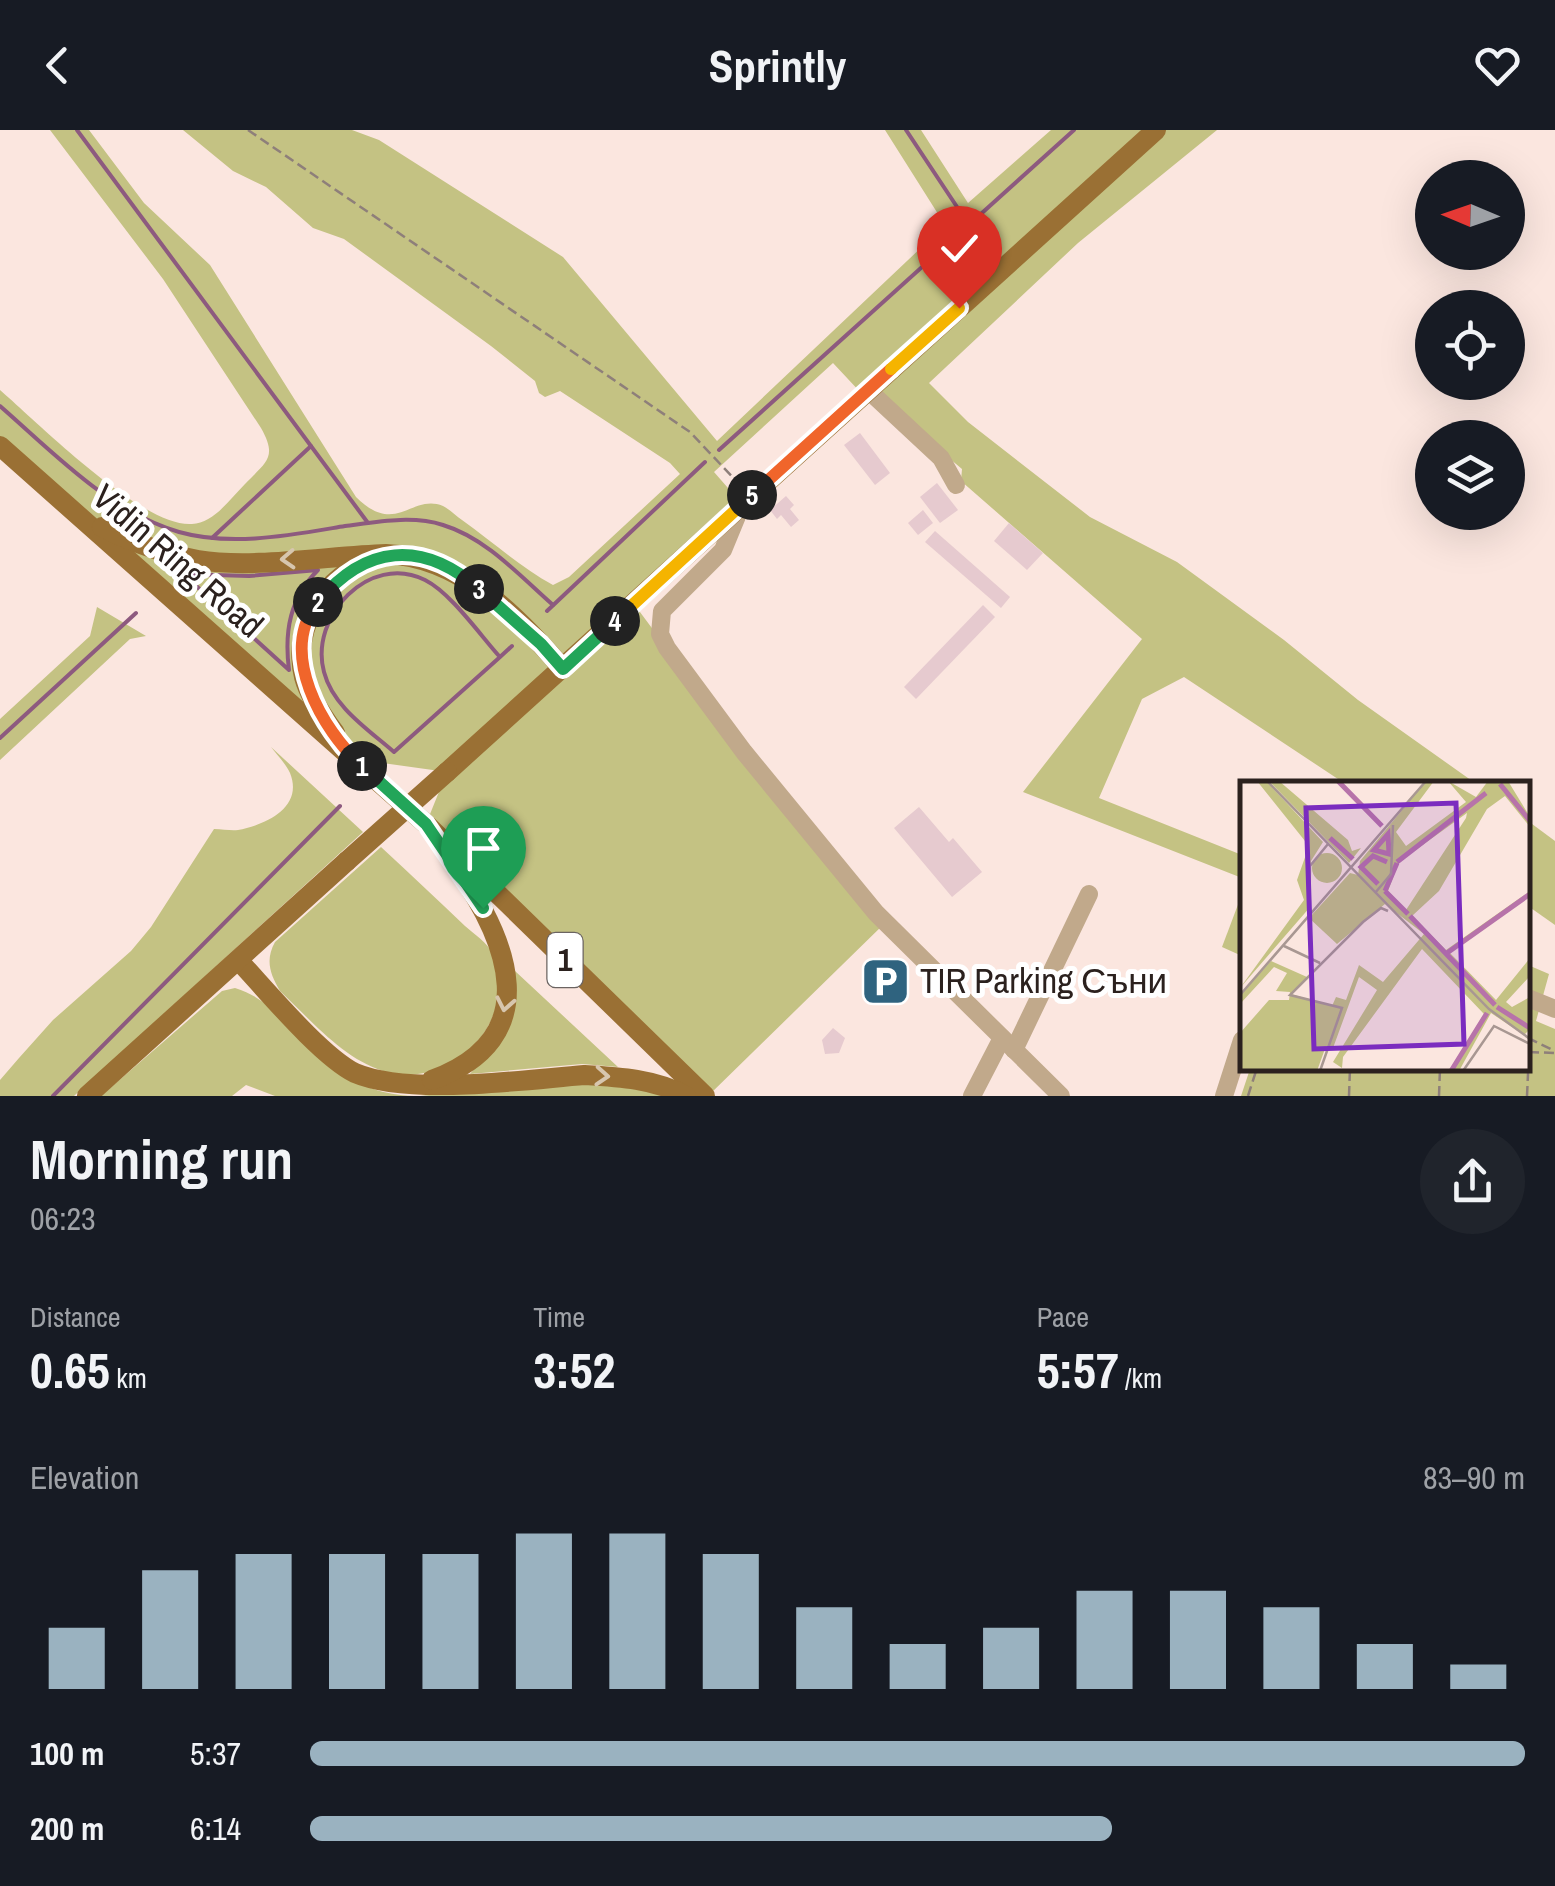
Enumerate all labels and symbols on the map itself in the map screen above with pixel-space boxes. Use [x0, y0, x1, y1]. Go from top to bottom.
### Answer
north arrow [1415, 160, 1525, 270]
pin [917, 206, 1002, 309]
pin: 5 [727, 470, 777, 520]
street label: Vidin Ring Road [83, 473, 274, 648]
one-way arrow [280, 548, 296, 569]
pin: 3 [454, 564, 504, 614]
pin: 2 [293, 577, 343, 627]
pin: 4 [590, 596, 640, 646]
pin: 1 [337, 741, 387, 791]
inset map [1240, 781, 1530, 1071]
pin [441, 806, 526, 909]
road number: 1 [548, 933, 582, 987]
parking icon: TIR Parking Съни [859, 955, 911, 1007]
place label: TIR Parking Съни [920, 957, 1167, 1004]
one-way arrow [495, 995, 516, 1012]
one-way arrow [595, 1065, 611, 1087]

